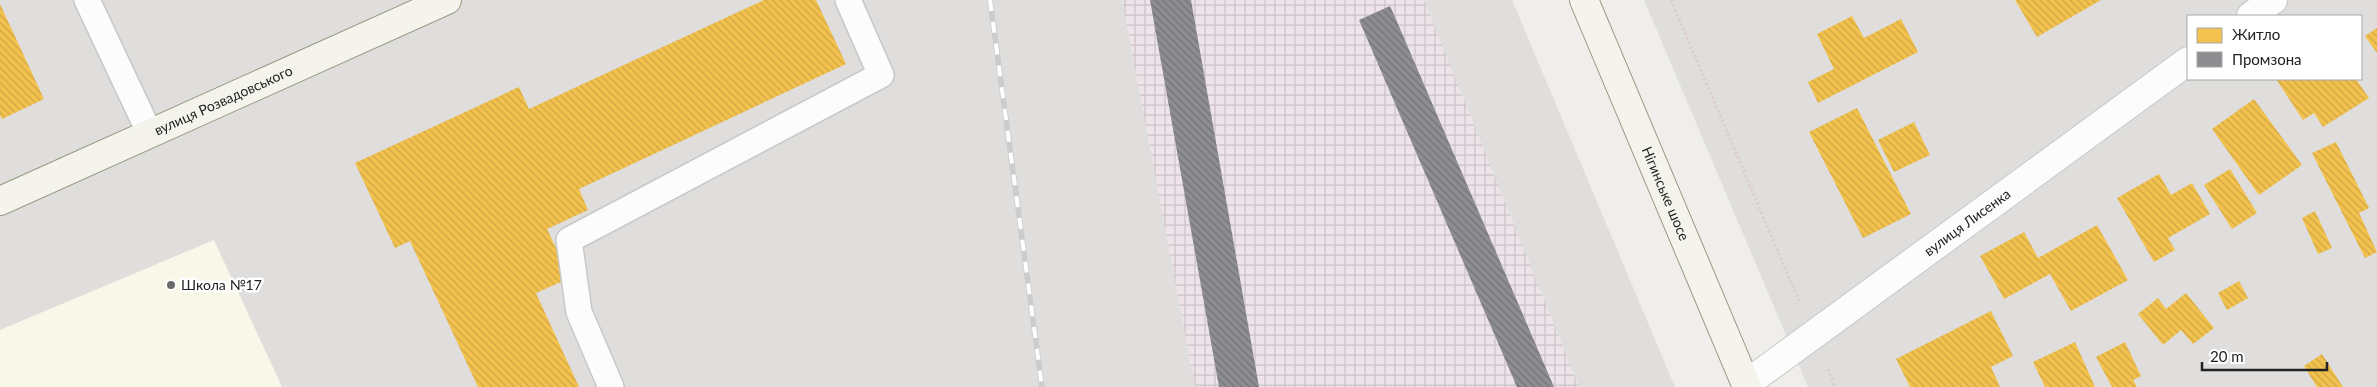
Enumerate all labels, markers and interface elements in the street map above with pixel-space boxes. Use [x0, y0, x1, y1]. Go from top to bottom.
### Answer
legend [2187, 15, 2362, 80]
text: Житло [2232, 25, 2280, 43]
text: Промзона [2232, 50, 2302, 68]
street label: вулиця Розвадовського [151, 62, 295, 139]
street label: Нігинське шосе [1639, 144, 1693, 243]
street label: вулиця Лисенка [1920, 185, 2013, 259]
place label: Школа №17 [181, 276, 262, 293]
marker: Школа №17 [165, 279, 177, 291]
scale bar [2202, 340, 2327, 372]
text: 20 m [2210, 347, 2244, 365]

